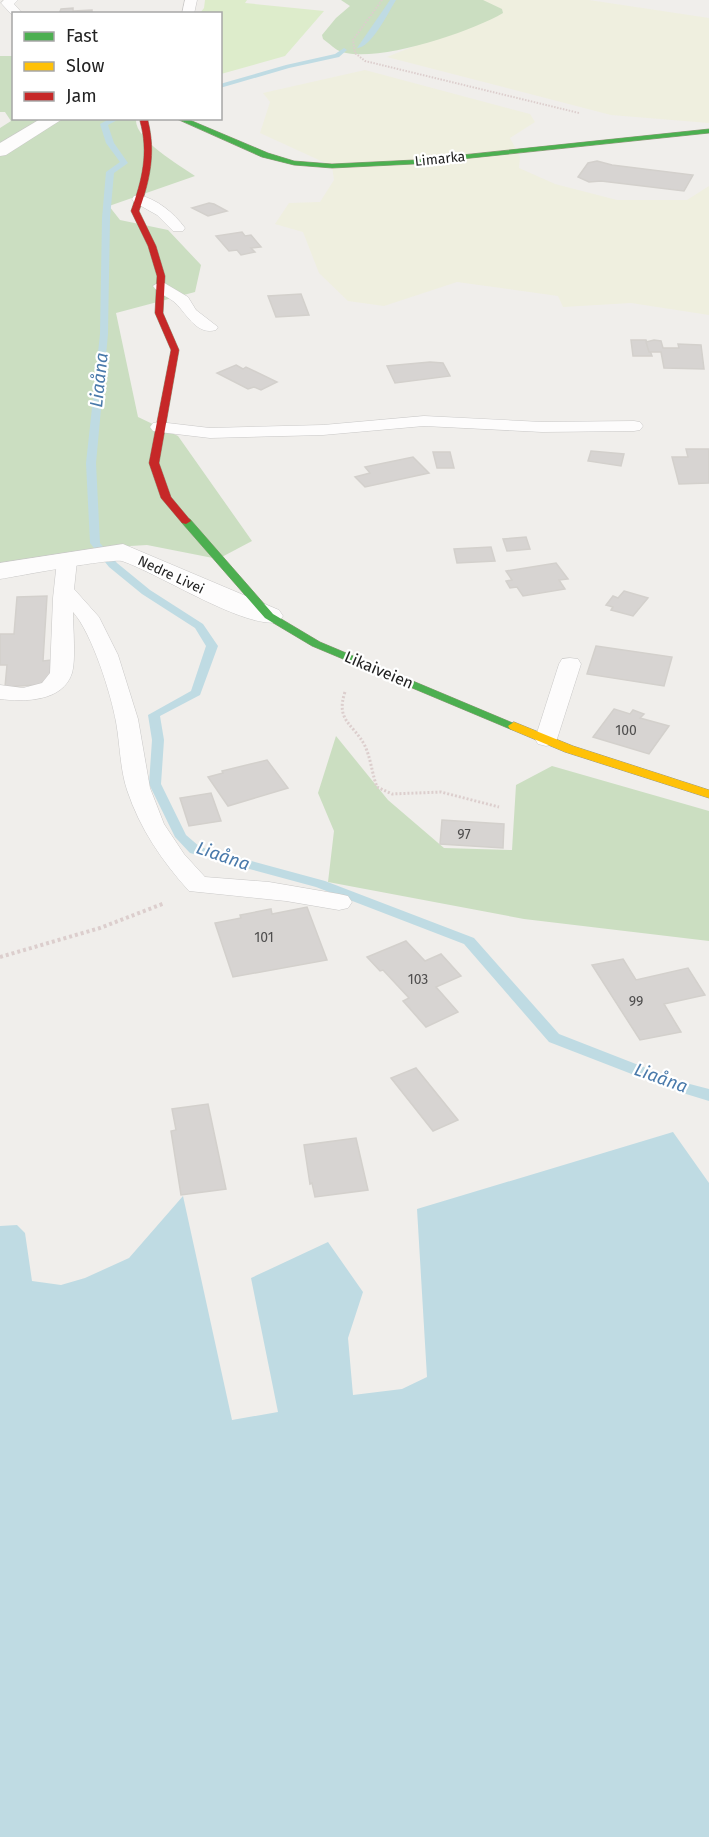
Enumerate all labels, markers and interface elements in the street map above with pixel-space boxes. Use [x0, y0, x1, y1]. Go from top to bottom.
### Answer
legend [12, 12, 222, 120]
text: Fast [66, 25, 99, 47]
text: Slow [66, 55, 105, 77]
text: Jam [66, 85, 97, 107]
street label: Limarka [414, 148, 466, 170]
water label: Liaåna [85, 351, 113, 409]
street label: Nedre Livei [135, 552, 207, 598]
street label: Likaiveien [342, 647, 416, 693]
house number: 100 [615, 722, 637, 739]
house number: 97 [457, 826, 471, 843]
water label: Liaåna [193, 837, 253, 875]
house number: 101 [254, 929, 274, 946]
house number: 103 [408, 971, 428, 988]
house number: 99 [629, 993, 643, 1010]
water label: Liaåna [631, 1058, 691, 1098]

